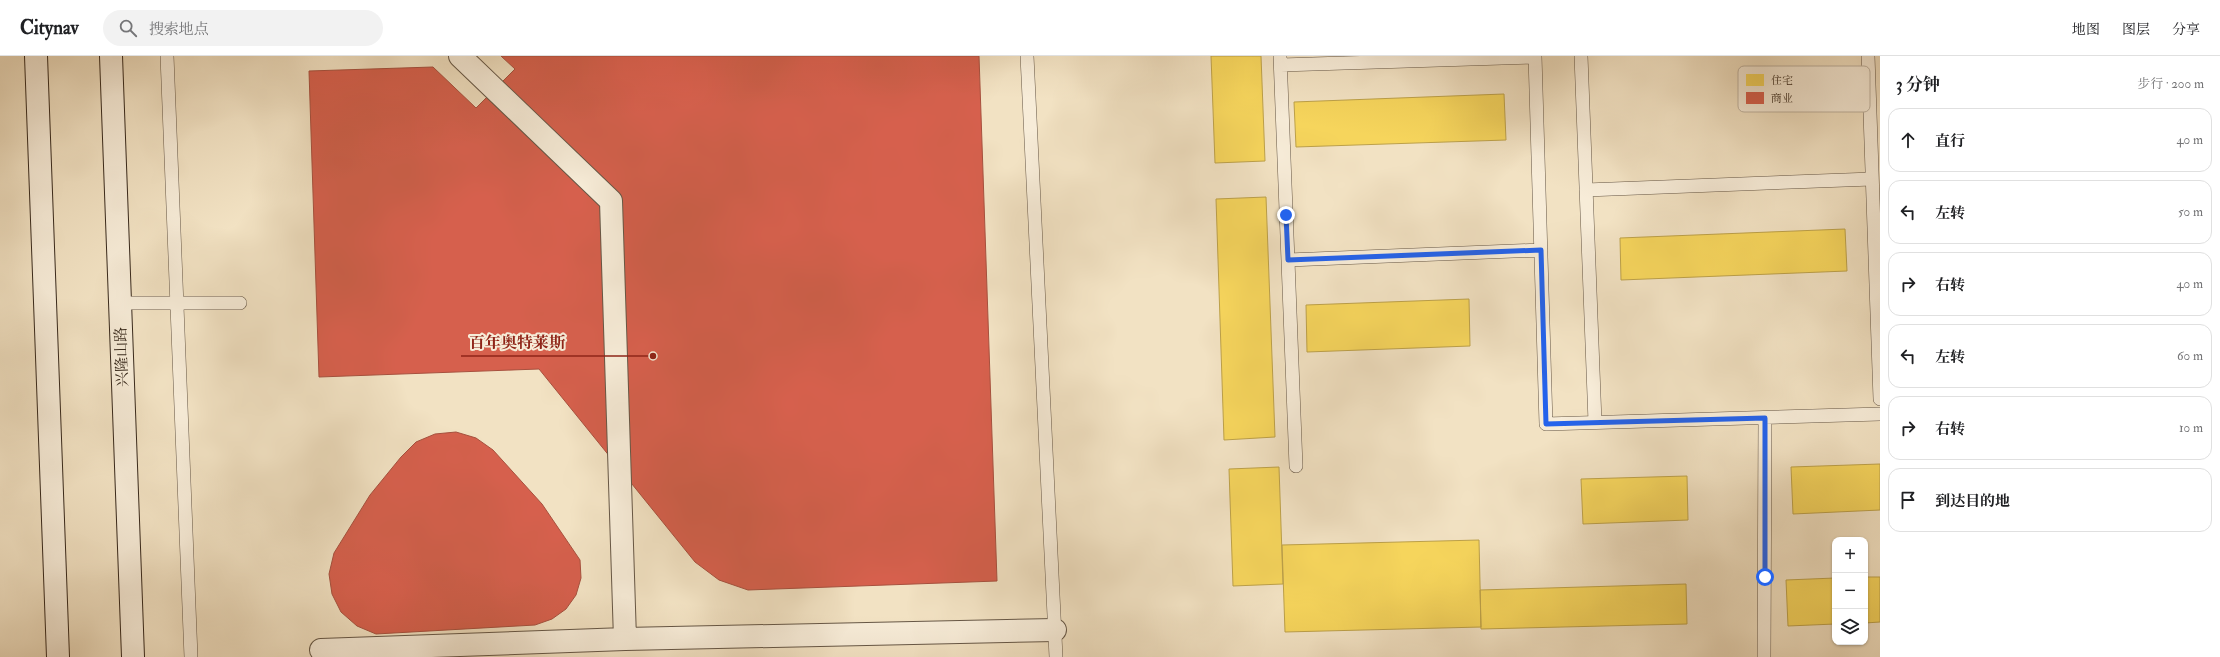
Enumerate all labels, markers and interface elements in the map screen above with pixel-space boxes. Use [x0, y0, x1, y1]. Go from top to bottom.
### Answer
search box [103, 10, 383, 46]
text: Citynav [20, 16, 79, 40]
icon: search [117, 17, 139, 39]
text: 搜索地点 [149, 20, 209, 39]
text: 地图 [2072, 21, 2100, 38]
text: 图层 [2122, 21, 2150, 38]
text: 分享 [2172, 21, 2200, 38]
legend [1738, 66, 1870, 112]
text: 住宅 [1771, 74, 1793, 87]
text: 3 分钟 [1896, 74, 1940, 95]
text: 步行 · 200 m [2137, 76, 2204, 92]
text: 商业 [1771, 92, 1793, 105]
icon: ahead [1897, 129, 1919, 151]
text: 直行 [1935, 132, 1965, 151]
text: 40 m [2177, 132, 2203, 148]
icon: left [1897, 201, 1919, 223]
text: 左转 [1935, 204, 1965, 223]
text: 50 m [2178, 204, 2203, 220]
route end [1277, 206, 1295, 224]
icon: right [1897, 273, 1919, 295]
text: 右转 [1935, 276, 1965, 295]
text: 40 m [2177, 276, 2203, 292]
street label: 兴隆山路 [111, 327, 133, 387]
callout: 百年奥特莱斯 [461, 328, 573, 356]
text: 百年奥特莱斯 [469, 333, 566, 353]
icon: left [1897, 345, 1919, 367]
text: 左转 [1935, 348, 1965, 367]
text: 60 m [2177, 348, 2203, 364]
icon: right [1897, 417, 1919, 439]
text: 右转 [1935, 420, 1965, 439]
text: 10 m [2179, 420, 2203, 436]
icon: arrive [1897, 489, 1919, 511]
text: 到达目的地 [1935, 492, 2010, 511]
map controls [1832, 537, 1868, 645]
button: + [1832, 537, 1868, 573]
route start [1756, 568, 1774, 586]
button: − [1832, 573, 1868, 609]
button: layers [1832, 609, 1868, 645]

